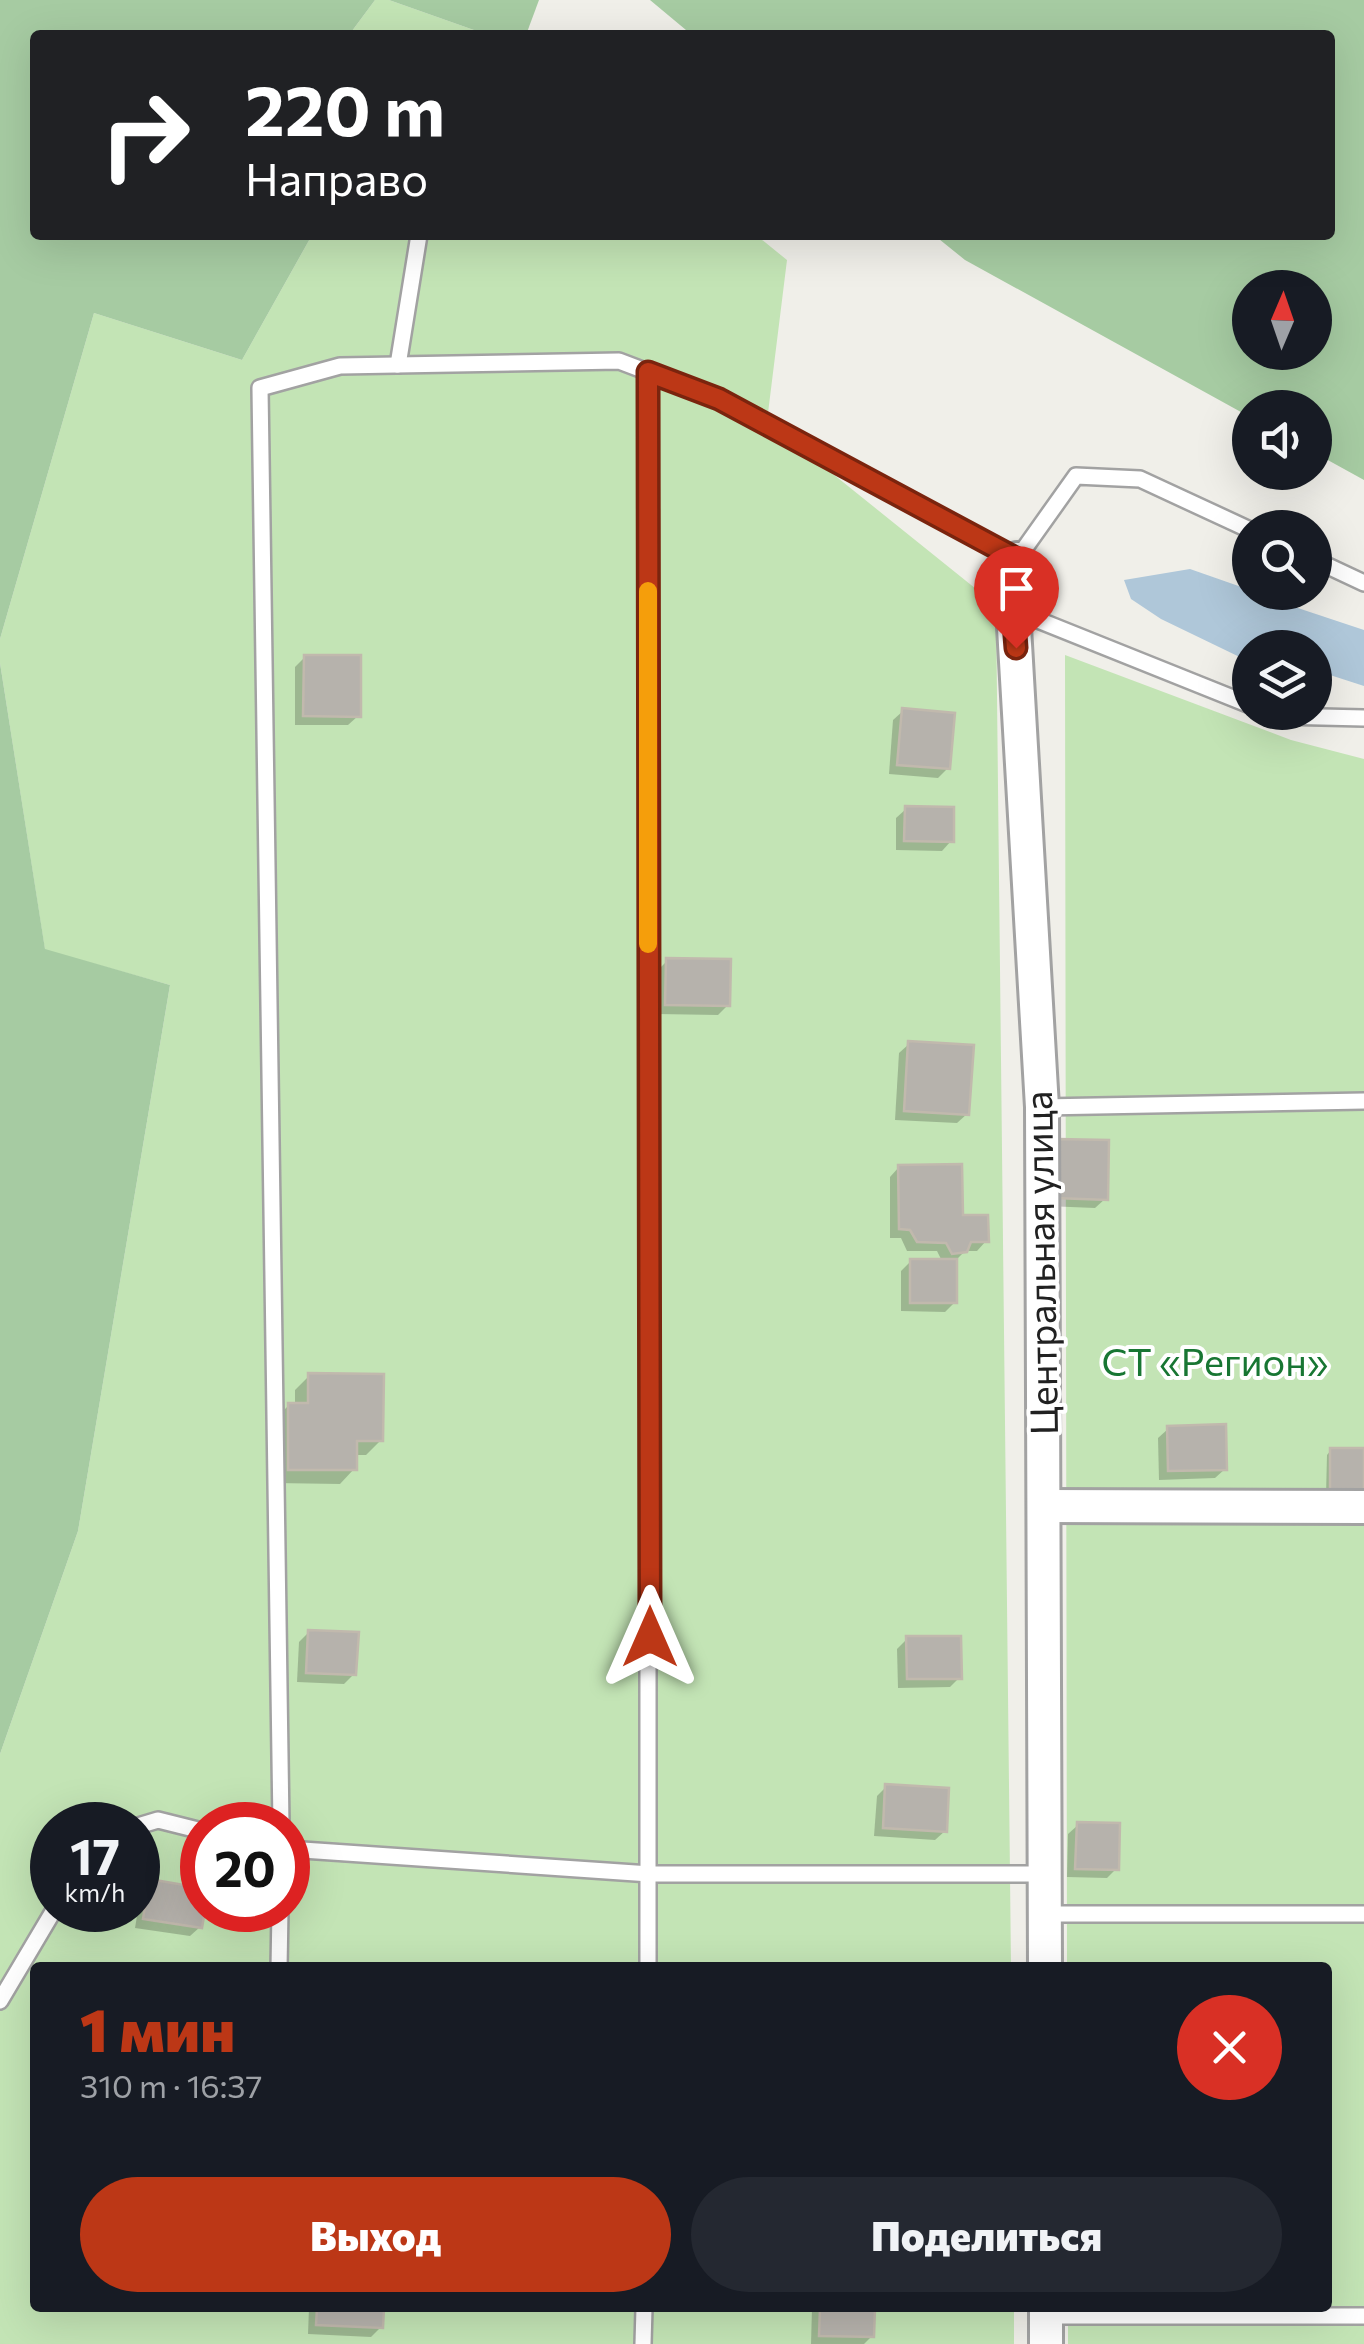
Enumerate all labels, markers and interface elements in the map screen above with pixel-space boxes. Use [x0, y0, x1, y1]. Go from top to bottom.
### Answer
text: 220 m [245, 65, 445, 150]
icon: right [80, 70, 210, 200]
text: Направо [245, 150, 428, 205]
north arrow [1232, 270, 1332, 370]
map controls [1232, 270, 1332, 730]
button: sound [1232, 390, 1332, 490]
button: search [1232, 510, 1332, 610]
pin [974, 546, 1059, 649]
icon: arrive [989, 561, 1044, 616]
button: layers [1232, 630, 1332, 730]
street label: Центральная улица [1013, 1090, 1066, 1436]
park label: СТ «Регион» [1102, 1337, 1328, 1384]
position arrow [598, 1585, 702, 1689]
speed limit sign: 20 [180, 1802, 310, 1932]
text: 17 [70, 1824, 120, 1885]
text: km/h [65, 1877, 125, 1907]
text: 1 мин [80, 1991, 235, 2064]
button: close [1177, 1995, 1282, 2100]
text: 310 m · 16:37 [80, 2065, 262, 2105]
button: Выход [80, 2177, 671, 2292]
button: Поделиться [691, 2177, 1282, 2292]

